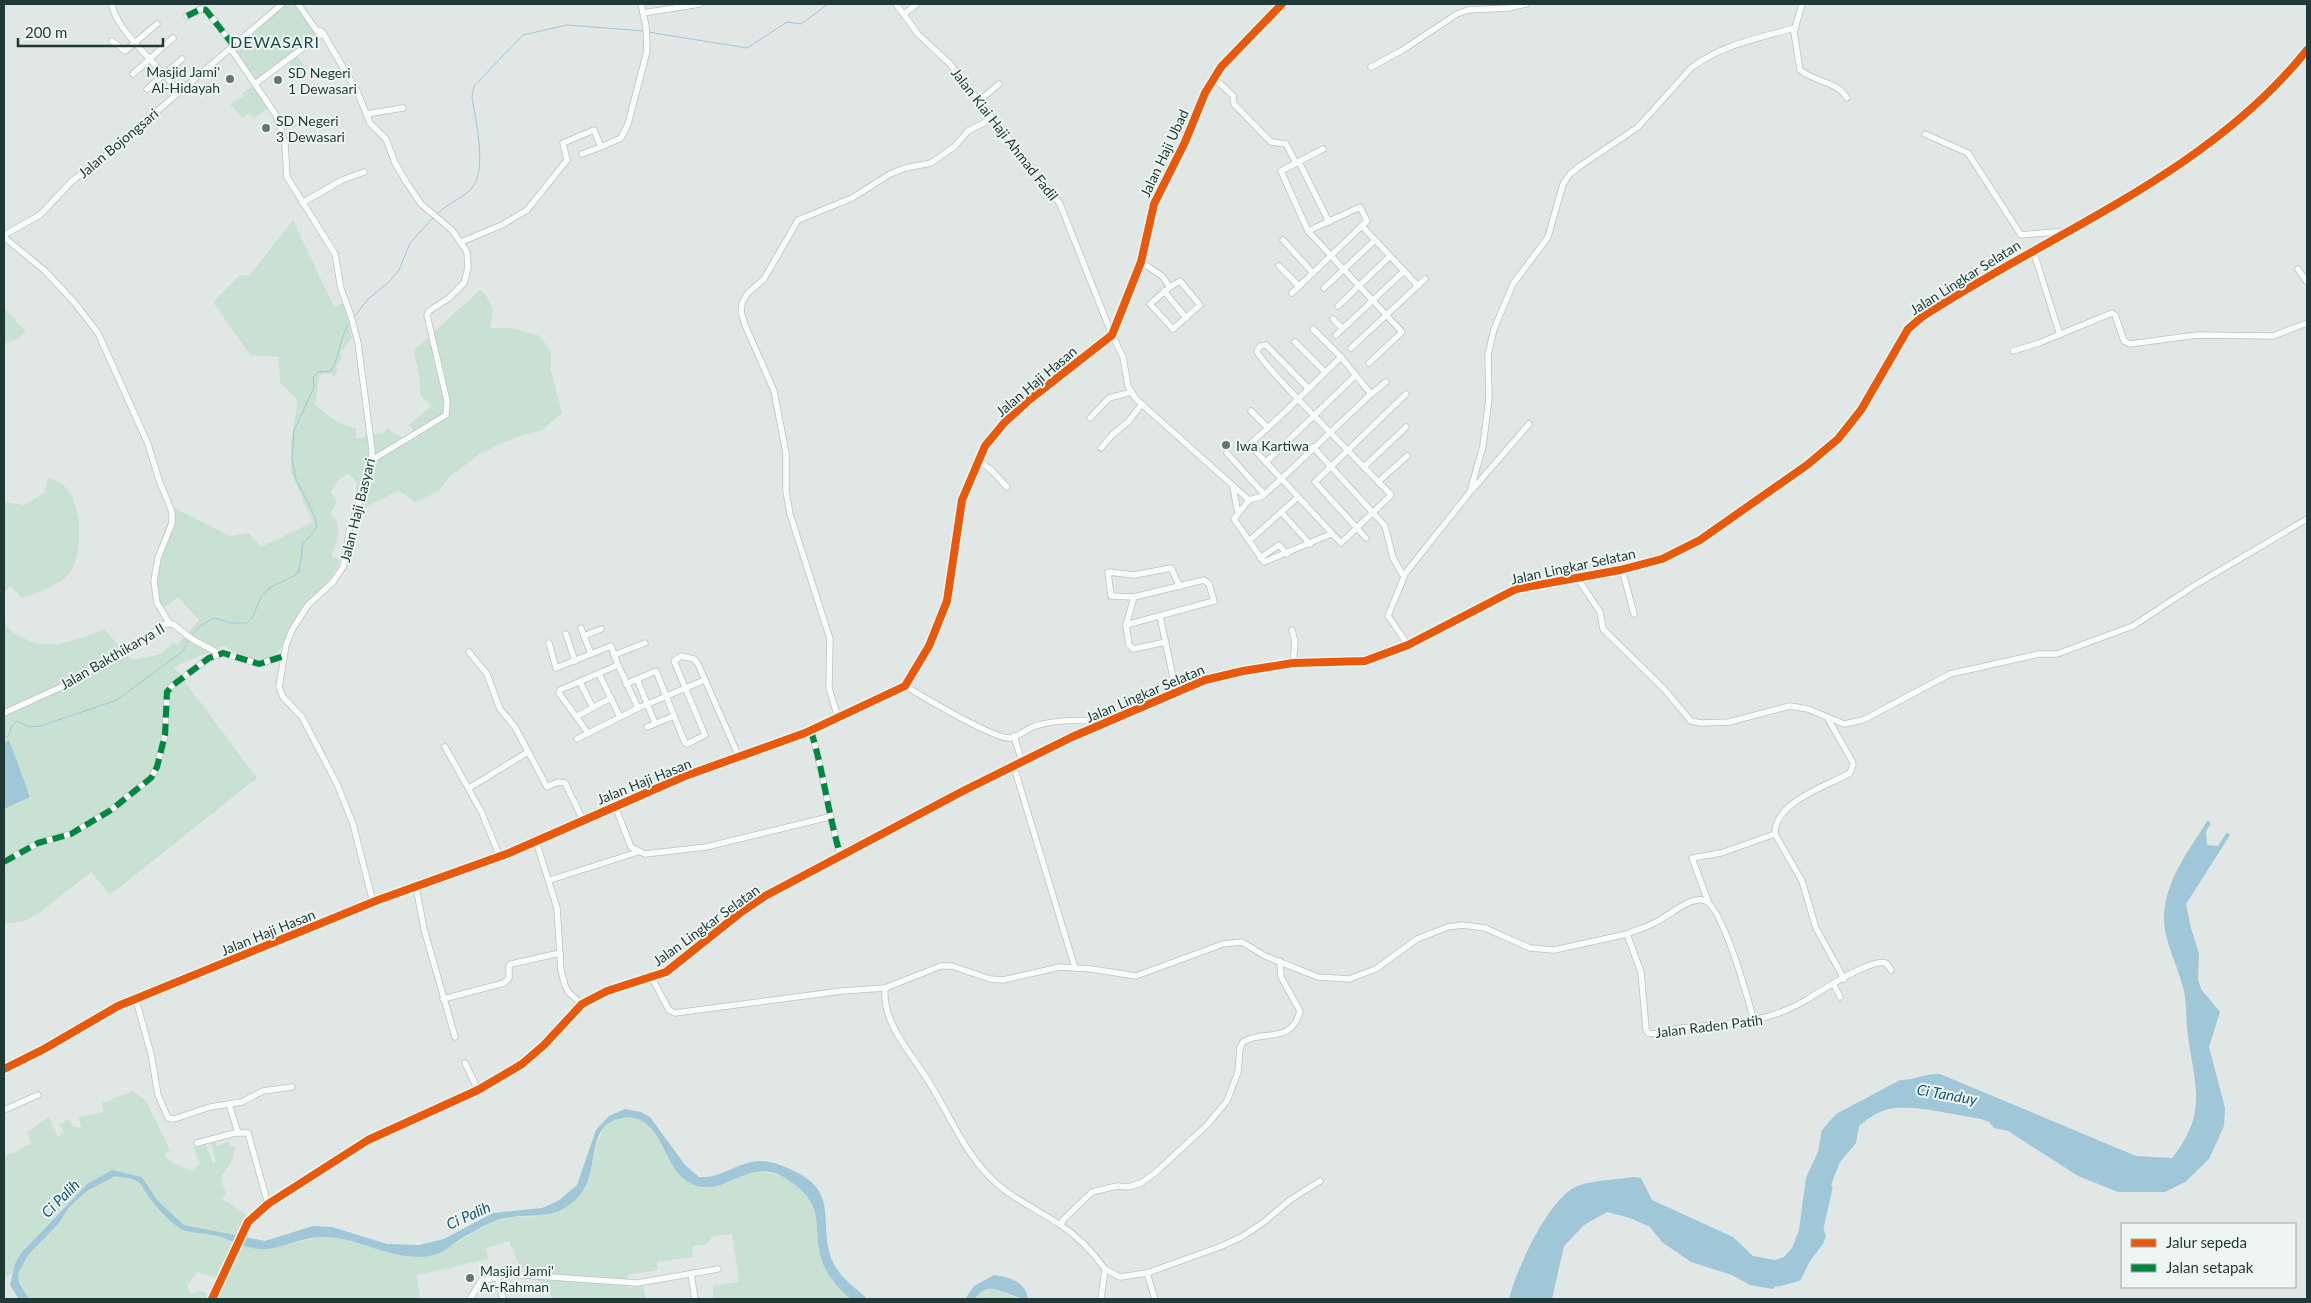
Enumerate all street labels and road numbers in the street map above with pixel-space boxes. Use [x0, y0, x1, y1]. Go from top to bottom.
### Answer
street label: Jalan Kiai Haji Ahmad Fadil [948, 64, 1062, 204]
street label: Jalan Bojongsari [75, 105, 161, 181]
street label: Jalan Haji Ubad [1136, 106, 1192, 200]
street label: Jalan Lingkar Selatan [1907, 236, 2023, 318]
street label: Jalan Haji Hasan [992, 342, 1080, 420]
street label: Jalan Haji Basyari [336, 456, 378, 564]
street label: Jalan Lingkar Selatan [1509, 544, 1637, 588]
street label: Jalan Bakthikarya II [57, 619, 167, 693]
street label: Jalan Lingkar Selatan [1083, 660, 1207, 726]
street label: Jalan Haji Hasan [594, 754, 694, 808]
street label: Jalan Lingkar Selatan [650, 881, 762, 969]
street label: Jalan Haji Hasan [218, 905, 318, 959]
street label: Jalan Raden Patih [1654, 1011, 1764, 1041]

